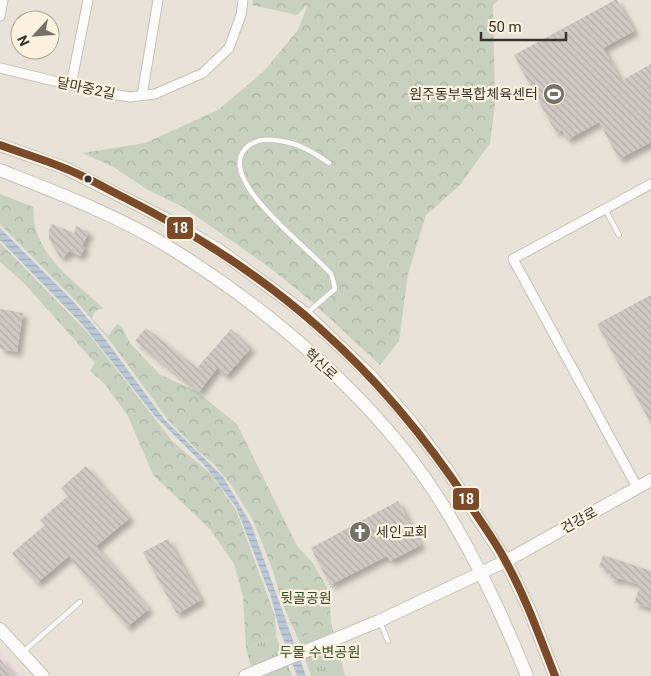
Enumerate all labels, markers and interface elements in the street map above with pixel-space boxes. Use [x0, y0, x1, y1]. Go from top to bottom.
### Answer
north arrow [10, 10, 60, 60]
scale bar [481, 10, 566, 42]
text: 50 m [488, 18, 522, 36]
text: N [14, 33, 33, 49]
street label: 달마중2길 [55, 74, 117, 102]
sports icon: 원주동부복합체육센터 [542, 82, 566, 106]
place label: 원주동부복합체육센터 [409, 86, 538, 102]
unlabelled marker [83, 174, 93, 184]
line badge: 18 [166, 216, 194, 240]
text: 18 [172, 220, 188, 236]
street label: 혁신로 [301, 345, 341, 383]
line badge: 18 [452, 487, 480, 511]
text: 18 [458, 491, 474, 507]
street label: 건강로 [558, 504, 600, 536]
church icon: 세인교회 [348, 520, 372, 544]
place label: 세인교회 [376, 524, 428, 540]
park label: 뒷골공원 [280, 590, 332, 606]
park label: 두물 수변공원 [280, 644, 360, 660]

